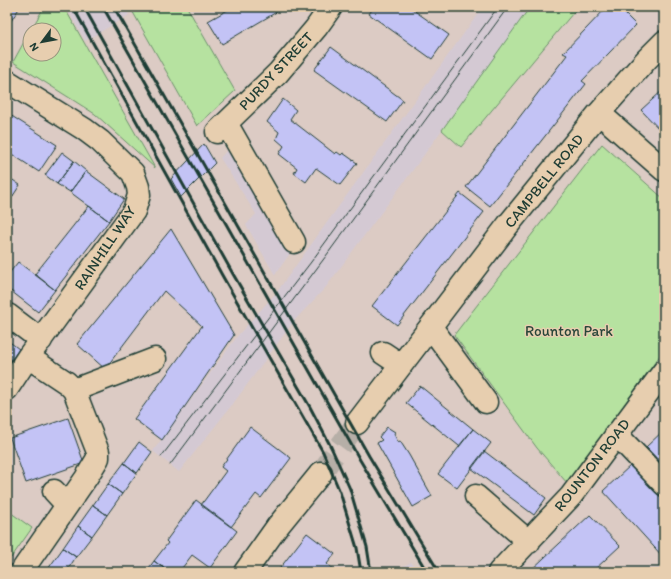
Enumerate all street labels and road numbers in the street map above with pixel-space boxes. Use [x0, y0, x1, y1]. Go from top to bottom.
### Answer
street label: PURDY STREET [235, 28, 317, 114]
street label: CAMPBELL ROAD [501, 130, 587, 232]
street label: RAINHILL WAY [70, 202, 140, 293]
street label: ROUNTON ROAD [550, 415, 634, 515]

